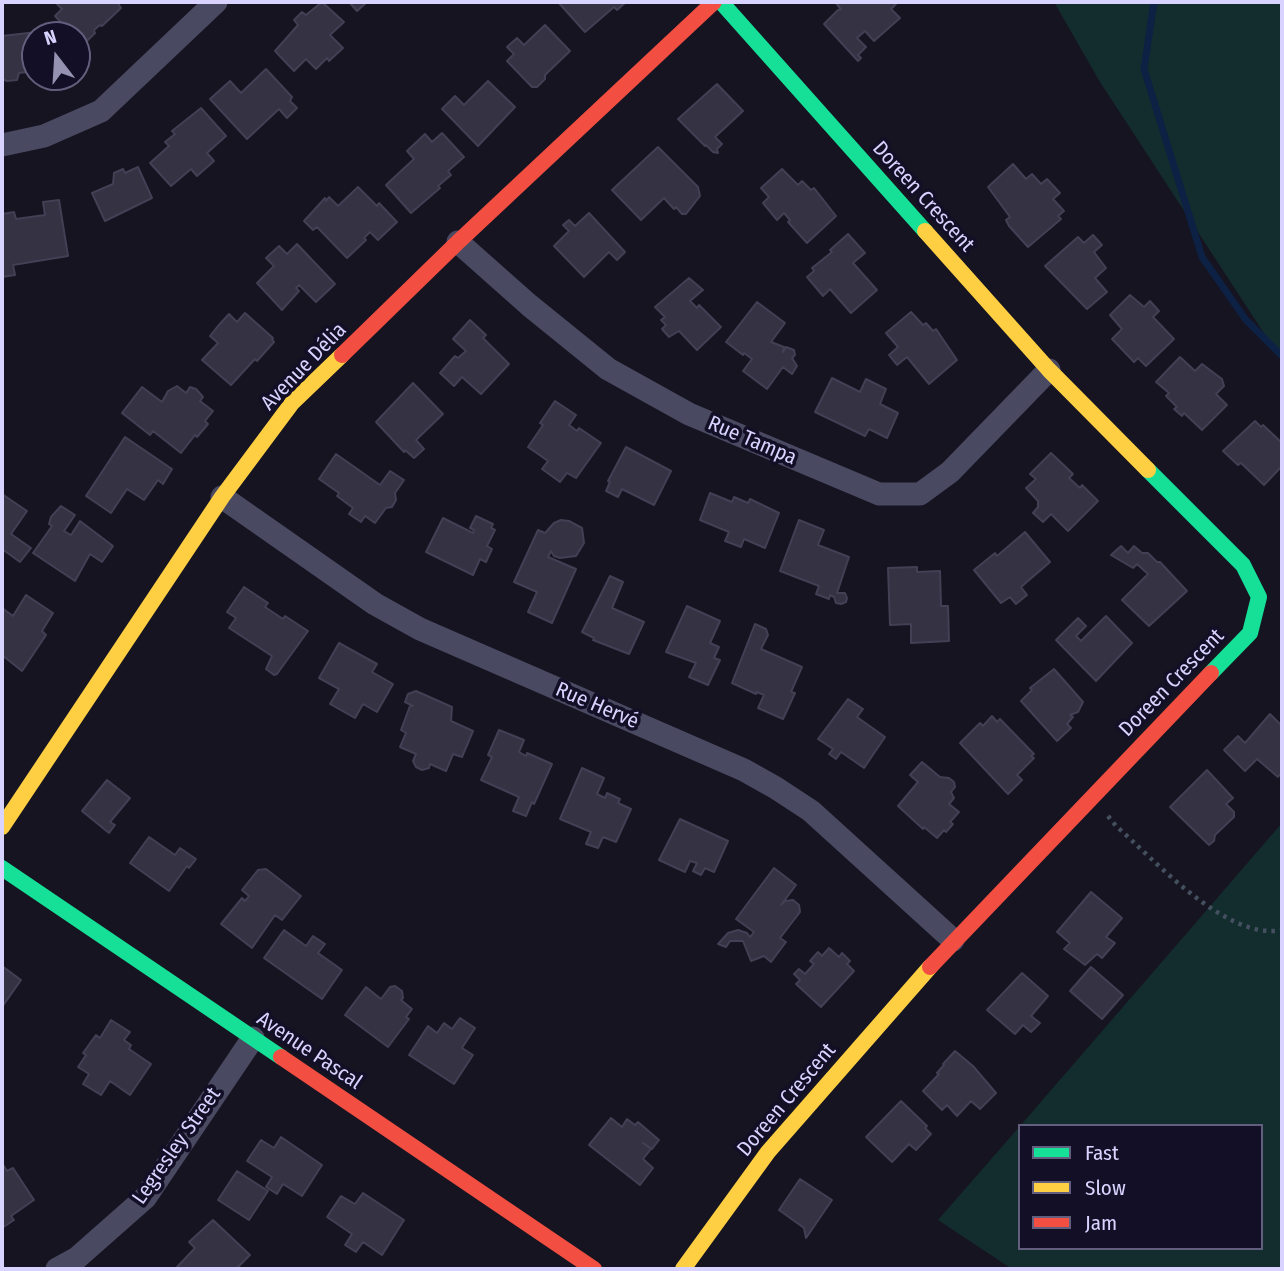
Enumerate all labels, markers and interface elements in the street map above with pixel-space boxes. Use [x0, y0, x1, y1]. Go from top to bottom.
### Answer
north arrow [21, 21, 91, 91]
text: N [41, 25, 59, 50]
street label: Doreen Crescent [867, 137, 979, 257]
street label: Avenue Délia [256, 318, 352, 416]
street label: Rue Tampa [704, 411, 800, 471]
street label: Doreen Crescent [1114, 624, 1230, 742]
street label: Rue Hervé [552, 677, 642, 735]
street label: Avenue Pascal [252, 1007, 366, 1095]
street label: Doreen Crescent [732, 1038, 842, 1162]
street label: Legresley Street [127, 1083, 227, 1209]
legend [1018, 1124, 1263, 1250]
text: Fast [1085, 1140, 1119, 1166]
text: Slow [1085, 1175, 1126, 1201]
text: Jam [1085, 1210, 1117, 1236]

